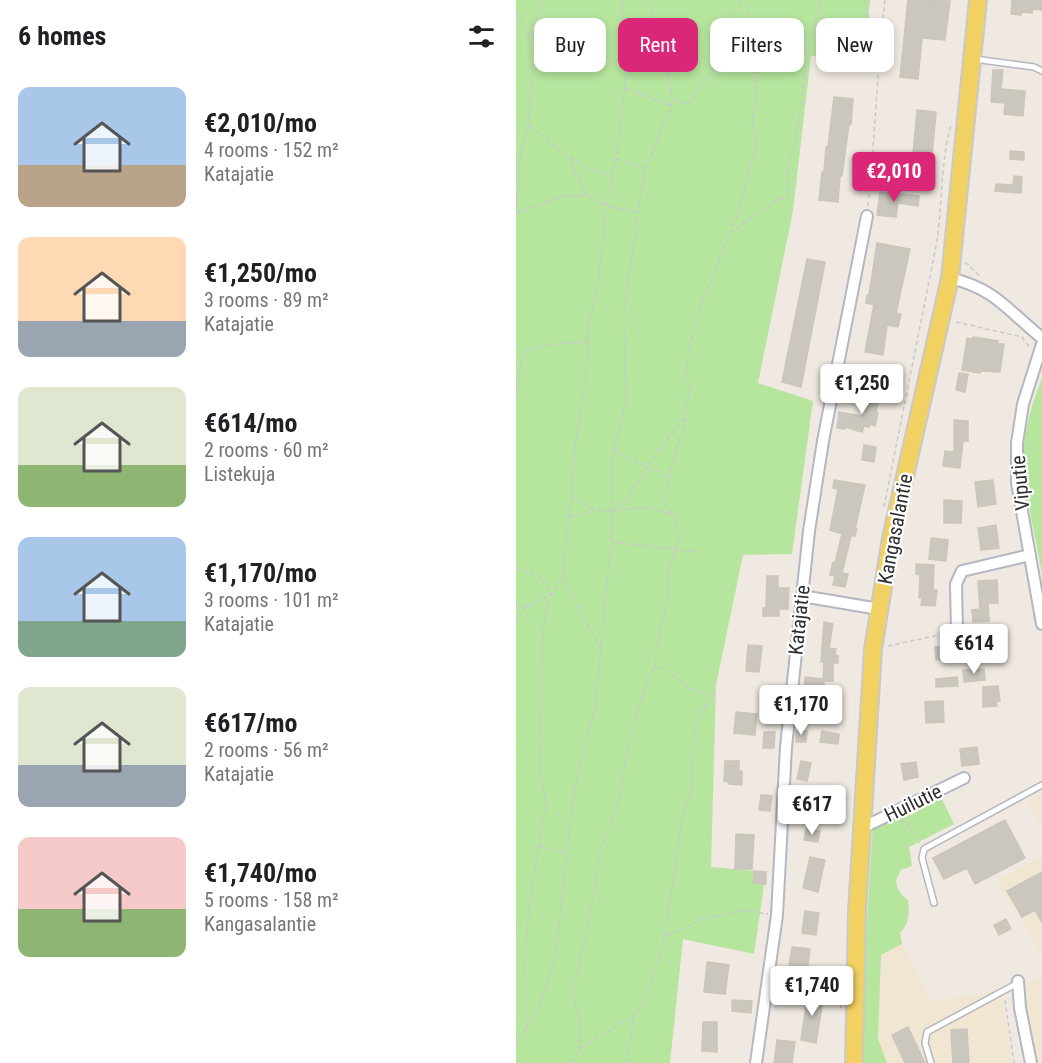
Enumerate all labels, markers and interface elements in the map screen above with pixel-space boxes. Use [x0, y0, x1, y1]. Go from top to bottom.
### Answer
chip: Buy [534, 18, 606, 72]
chip: Rent [618, 18, 698, 72]
chip: Filters [710, 18, 804, 72]
chip: New [816, 18, 894, 72]
icon: filters [465, 20, 498, 53]
text: 6 homes [18, 21, 106, 51]
text: €2,010/mo [204, 108, 317, 138]
icon: home [66, 111, 138, 183]
text: 4 rooms · 152 m² [204, 138, 339, 162]
pin: €2,010 [845, 152, 943, 203]
text: €2,010 [866, 159, 922, 183]
text: Katajatie [204, 162, 274, 186]
text: €1,250/mo [204, 258, 317, 288]
icon: home [66, 261, 138, 333]
text: 3 rooms · 89 m² [204, 288, 329, 312]
text: Katajatie [204, 312, 274, 336]
pin: €1,250 [813, 364, 911, 415]
text: €1,250 [834, 371, 890, 395]
text: €614/mo [204, 408, 297, 438]
icon: home [66, 411, 138, 483]
text: 2 rooms · 60 m² [204, 438, 329, 462]
street label: Viputie [1006, 454, 1034, 512]
text: Listekuja [204, 462, 275, 486]
street label: Kangasalantie [873, 472, 917, 586]
text: €1,170/mo [204, 558, 317, 588]
icon: home [66, 561, 138, 633]
street label: Katajatie [783, 584, 815, 656]
text: 3 rooms · 101 m² [204, 588, 339, 612]
text: Katajatie [204, 612, 274, 636]
pin: €614 [938, 624, 1010, 675]
text: €614 [954, 631, 994, 655]
pin: €1,170 [752, 685, 850, 736]
text: €1,170 [773, 692, 829, 716]
text: €617/mo [204, 708, 297, 738]
icon: home [66, 711, 138, 783]
text: 2 rooms · 56 m² [204, 738, 329, 762]
text: Katajatie [204, 762, 274, 786]
street label: Huilutie [880, 779, 946, 827]
pin: €617 [776, 785, 848, 836]
text: €617 [792, 792, 832, 816]
text: €1,740/mo [204, 858, 317, 888]
icon: home [66, 861, 138, 933]
text: 5 rooms · 158 m² [204, 888, 339, 912]
text: Kangasalantie [204, 912, 316, 936]
pin: €1,740 [763, 966, 861, 1017]
text: €1,740 [784, 973, 840, 997]

